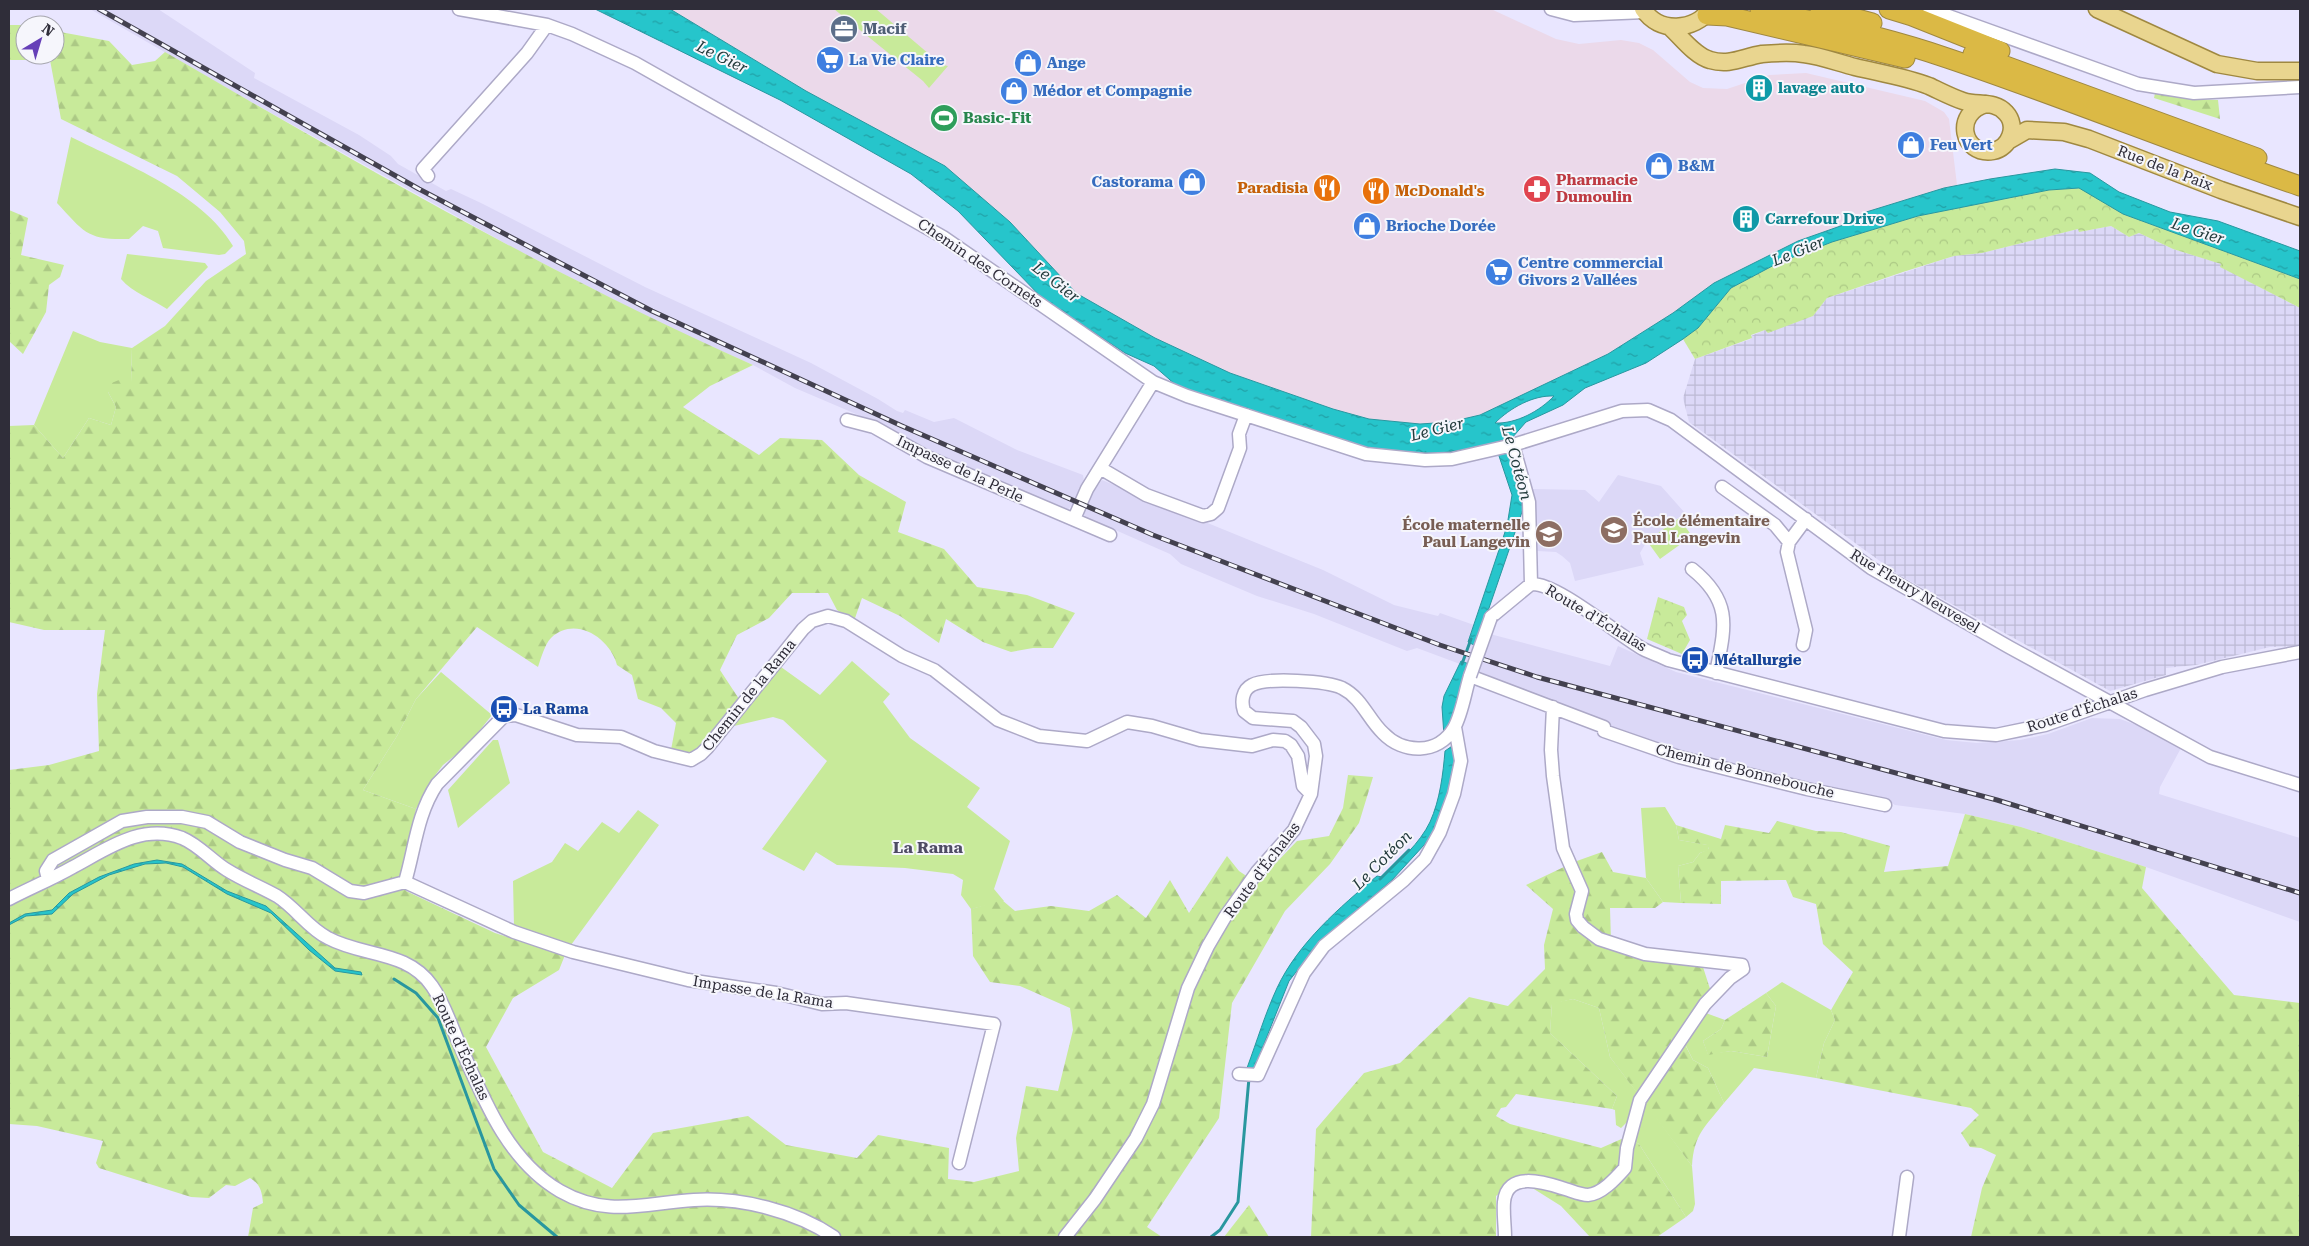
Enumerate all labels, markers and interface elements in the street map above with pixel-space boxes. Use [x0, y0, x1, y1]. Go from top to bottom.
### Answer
office icon: Macif [829, 14, 859, 44]
north arrow [15, 15, 65, 65]
text: N [39, 20, 57, 40]
place label: Macif [863, 20, 907, 38]
water label: Le Gier [693, 36, 751, 78]
supermarket icon: La Vie Claire [815, 45, 845, 75]
shop icon: Ange [1013, 48, 1043, 78]
place label: La Vie Claire [849, 51, 945, 69]
place label: Ange [1047, 54, 1086, 72]
building icon: lavage auto [1744, 73, 1774, 103]
shop icon: Médor et Compagnie [999, 76, 1029, 106]
place label: lavage auto [1778, 79, 1865, 97]
place label: Médor et Compagnie [1033, 82, 1192, 100]
sports icon: Basic-Fit [929, 103, 959, 133]
place label: Basic-Fit [963, 109, 1031, 127]
shop icon: Feu Vert [1896, 130, 1926, 160]
place label: Feu Vert [1930, 136, 1993, 154]
street label: Rue de la Paix [2115, 142, 2216, 195]
shop icon: B&M [1644, 151, 1674, 181]
place label: B&M [1678, 157, 1715, 175]
shop icon: Castorama [1177, 167, 1207, 197]
place label: Pharmacie Dumoulin [1556, 171, 1638, 206]
place label: Castorama [1092, 173, 1173, 191]
restaurant icon: Paradisia [1312, 173, 1342, 203]
pharmacy icon: Pharmacie Dumoulin [1522, 174, 1552, 204]
restaurant icon: McDonald's [1361, 176, 1391, 206]
place label: Paradisia [1237, 179, 1308, 197]
place label: McDonald's [1395, 182, 1485, 200]
building icon: Carrefour Drive [1731, 204, 1761, 234]
place label: Carrefour Drive [1765, 210, 1884, 228]
shop icon: Brioche Dorée [1352, 211, 1382, 241]
water label: Le Gier [2168, 213, 2227, 249]
street label: Chemin des Cornets [914, 215, 1046, 311]
place label: Brioche Dorée [1386, 217, 1496, 235]
water label: Le Gier [1768, 232, 1827, 270]
place label: Centre commercial Givors 2 Vallées [1518, 254, 1663, 289]
water label: Le Gier [1028, 257, 1083, 306]
supermarket icon: Centre commercial Givors 2 Vallées [1484, 257, 1514, 287]
water label: Le Gier [1407, 413, 1466, 445]
water label: Le Cotéon [1498, 423, 1536, 502]
street label: Impasse de la Perle [894, 432, 1026, 506]
place label: École élémentaire Paul Langevin [1633, 511, 1770, 547]
place label: École maternelle Paul Langevin [1402, 515, 1530, 551]
school or university icon: École élémentaire Paul Langevin [1599, 515, 1629, 545]
school or university icon: École maternelle Paul Langevin [1534, 519, 1564, 549]
street label: Rue Fleury Neuvesel [1847, 545, 1983, 637]
street label: Route d'Échalas [1542, 581, 1650, 655]
street label: Chemin de la Rama [698, 635, 800, 755]
bus stop icon: Métallurgie [1680, 645, 1710, 675]
place label: Métallurgie [1714, 651, 1802, 669]
street label: Route d'Échalas [2025, 684, 2139, 736]
bus stop icon: La Rama [489, 694, 519, 724]
place label: La Rama [523, 700, 589, 718]
street label: Chemin de Bonnebouche [1654, 740, 1836, 802]
street label: Route d'Échalas [1220, 819, 1304, 921]
water label: Le Cotéon [1348, 826, 1416, 894]
district label: La Rama [893, 838, 964, 857]
street label: Impasse de la Rama [692, 972, 834, 1012]
street label: Route d'Échalas [429, 991, 493, 1103]

